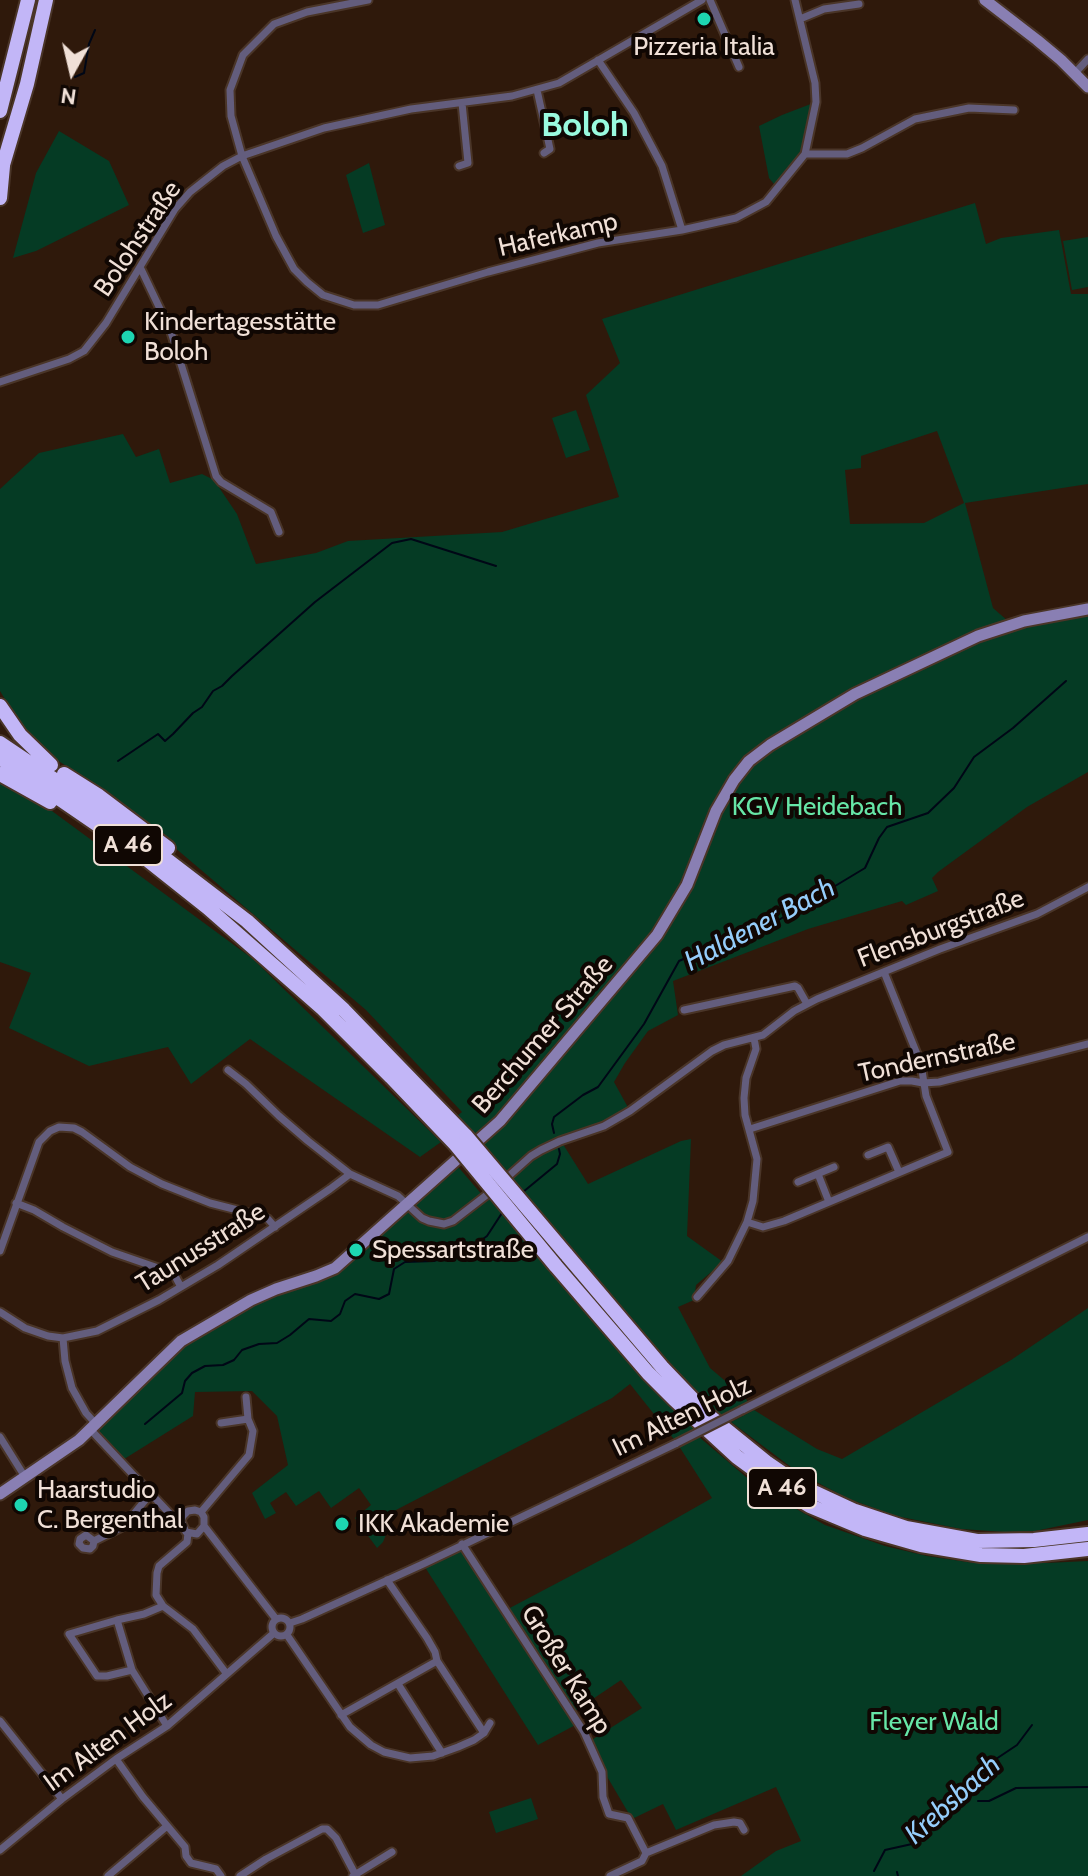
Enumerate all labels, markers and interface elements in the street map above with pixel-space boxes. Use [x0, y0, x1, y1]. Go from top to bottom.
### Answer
marker: Pizzeria Italia [695, 10, 713, 28]
place label: Pizzeria Italia [633, 31, 775, 63]
north arrow [32, 32, 112, 112]
text: N [59, 82, 78, 111]
district label: Boloh [541, 106, 629, 146]
street label: Bolohstraße [88, 175, 188, 303]
street label: Haferkamp [495, 206, 621, 264]
place label: Kindertagesstätte Boloh [144, 306, 336, 368]
marker: Kindertagesstätte Boloh [119, 328, 137, 346]
park label: KGV Heidebach [732, 791, 902, 823]
road number: A 46 [94, 825, 162, 865]
water label: Haldener Bach [679, 871, 841, 979]
street label: Flensburgstraße [853, 883, 1029, 975]
street label: Berchumer Straße [466, 950, 620, 1120]
street label: Tondernstraße [856, 1026, 1018, 1090]
street label: Taunusstraße [131, 1196, 271, 1300]
place label: Spessartstraße [372, 1234, 534, 1266]
marker: Spessartstraße [347, 1241, 365, 1259]
street label: Im Alten Holz [608, 1370, 756, 1464]
road number: A 46 [748, 1468, 816, 1508]
place label: Haarstudio C. Bergenthal [37, 1474, 183, 1536]
marker: Haarstudio C. Bergenthal [12, 1496, 30, 1514]
place label: IKK Akademie [358, 1508, 509, 1540]
marker: IKK Akademie [333, 1515, 351, 1533]
street label: Großer Kamp [514, 1600, 618, 1740]
street label: Im Alten Holz [38, 1685, 178, 1799]
park label: Fleyer Wald [869, 1706, 999, 1738]
water label: Krebsbach [898, 1748, 1008, 1852]

